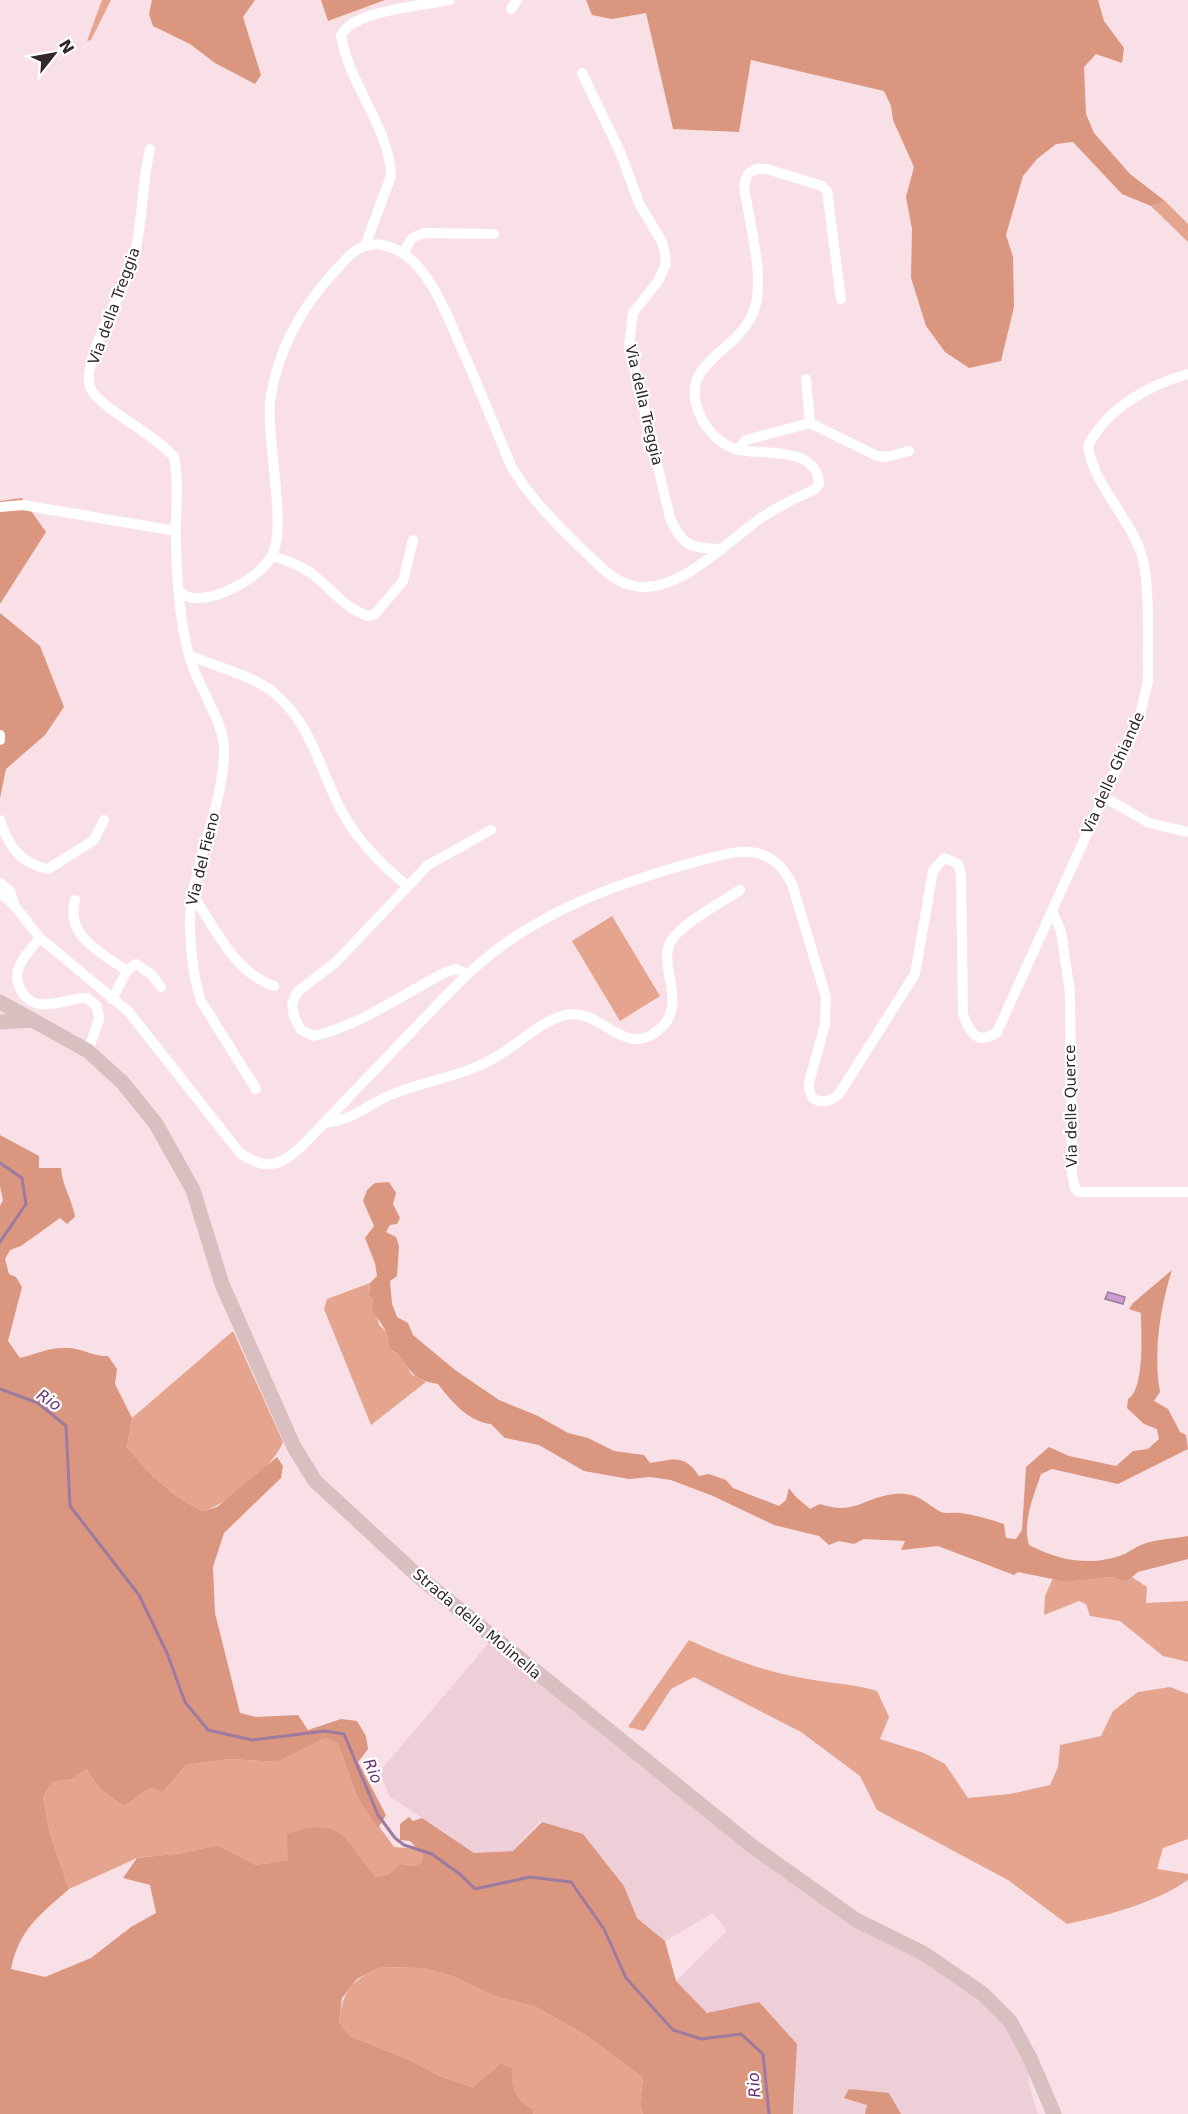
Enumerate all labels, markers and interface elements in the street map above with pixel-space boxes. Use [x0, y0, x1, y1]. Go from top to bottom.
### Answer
north arrow [24, 24, 84, 84]
text: N [55, 36, 78, 57]
street label: Via della Treggia [84, 245, 144, 367]
street label: Via della Treggia [621, 343, 667, 467]
street label: Via delle Ghiande [1078, 709, 1148, 837]
street label: Via del Fieno [183, 811, 223, 907]
street label: Via delle Querce [1061, 1044, 1081, 1168]
water label: Rio [33, 1385, 65, 1415]
street label: Strada della Molinella [409, 1565, 545, 1683]
water label: Rio [359, 1756, 387, 1787]
water label: Rio [743, 2071, 765, 2098]

